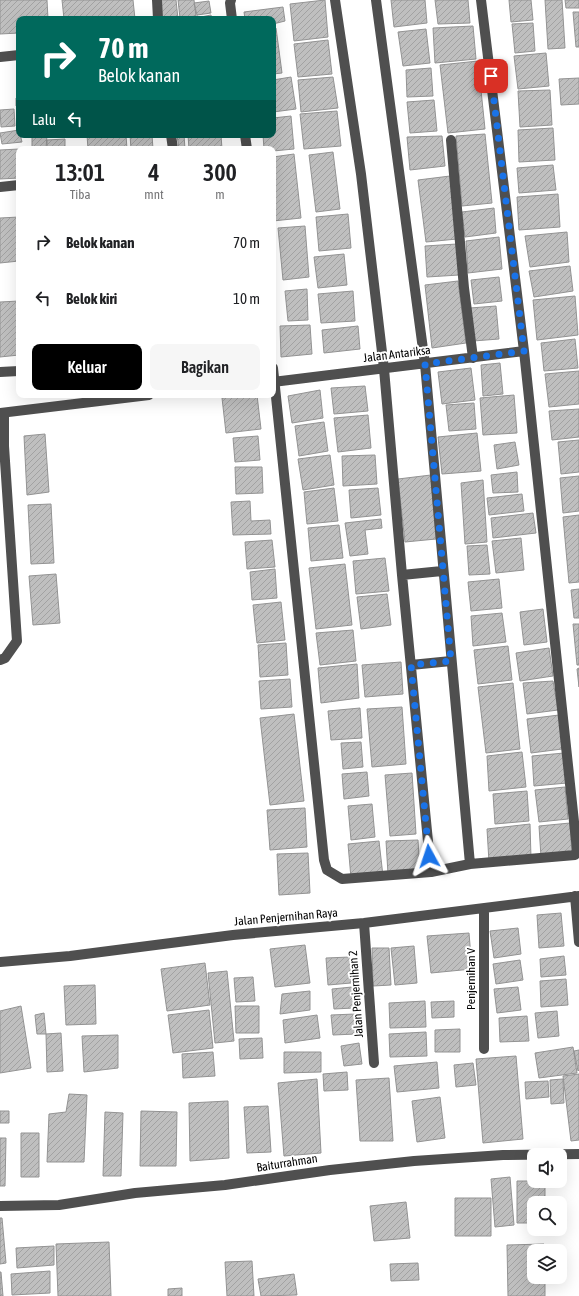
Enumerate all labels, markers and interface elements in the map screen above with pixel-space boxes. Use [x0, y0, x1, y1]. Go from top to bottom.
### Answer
icon: right [32, 32, 84, 84]
text: 70 m [98, 32, 148, 64]
pin [474, 59, 508, 93]
text: Belok kanan [98, 65, 180, 86]
icon: arrive [480, 65, 502, 87]
icon: left [64, 108, 86, 130]
text: Lalu [32, 111, 56, 128]
text: 13:01 [55, 159, 105, 186]
text: 4 [148, 159, 160, 186]
text: 300 [203, 159, 237, 186]
text: Tiba [70, 187, 90, 202]
text: mnt [144, 187, 164, 202]
text: m [215, 187, 225, 202]
icon: right [32, 231, 54, 253]
text: Belok kanan [66, 234, 135, 251]
text: 70 m [233, 234, 260, 251]
icon: left [32, 287, 54, 309]
text: Belok kiri [66, 290, 117, 307]
text: 10 m [233, 290, 260, 307]
street label: Jalan Antariksa [363, 343, 431, 365]
button: Keluar [32, 344, 142, 390]
button: Bagikan [150, 344, 260, 390]
position arrow [408, 835, 450, 877]
street label: Jalan Penjernihan Raya [234, 906, 338, 928]
street label: Penjernihan V [464, 948, 478, 1010]
street label: Jalan Penjernihan 2 [346, 950, 366, 1038]
map controls [527, 1148, 567, 1284]
button: sound [527, 1148, 567, 1188]
street label: Baiturrahman [256, 1151, 318, 1175]
button: search [527, 1196, 567, 1236]
button: layers [527, 1244, 567, 1284]

